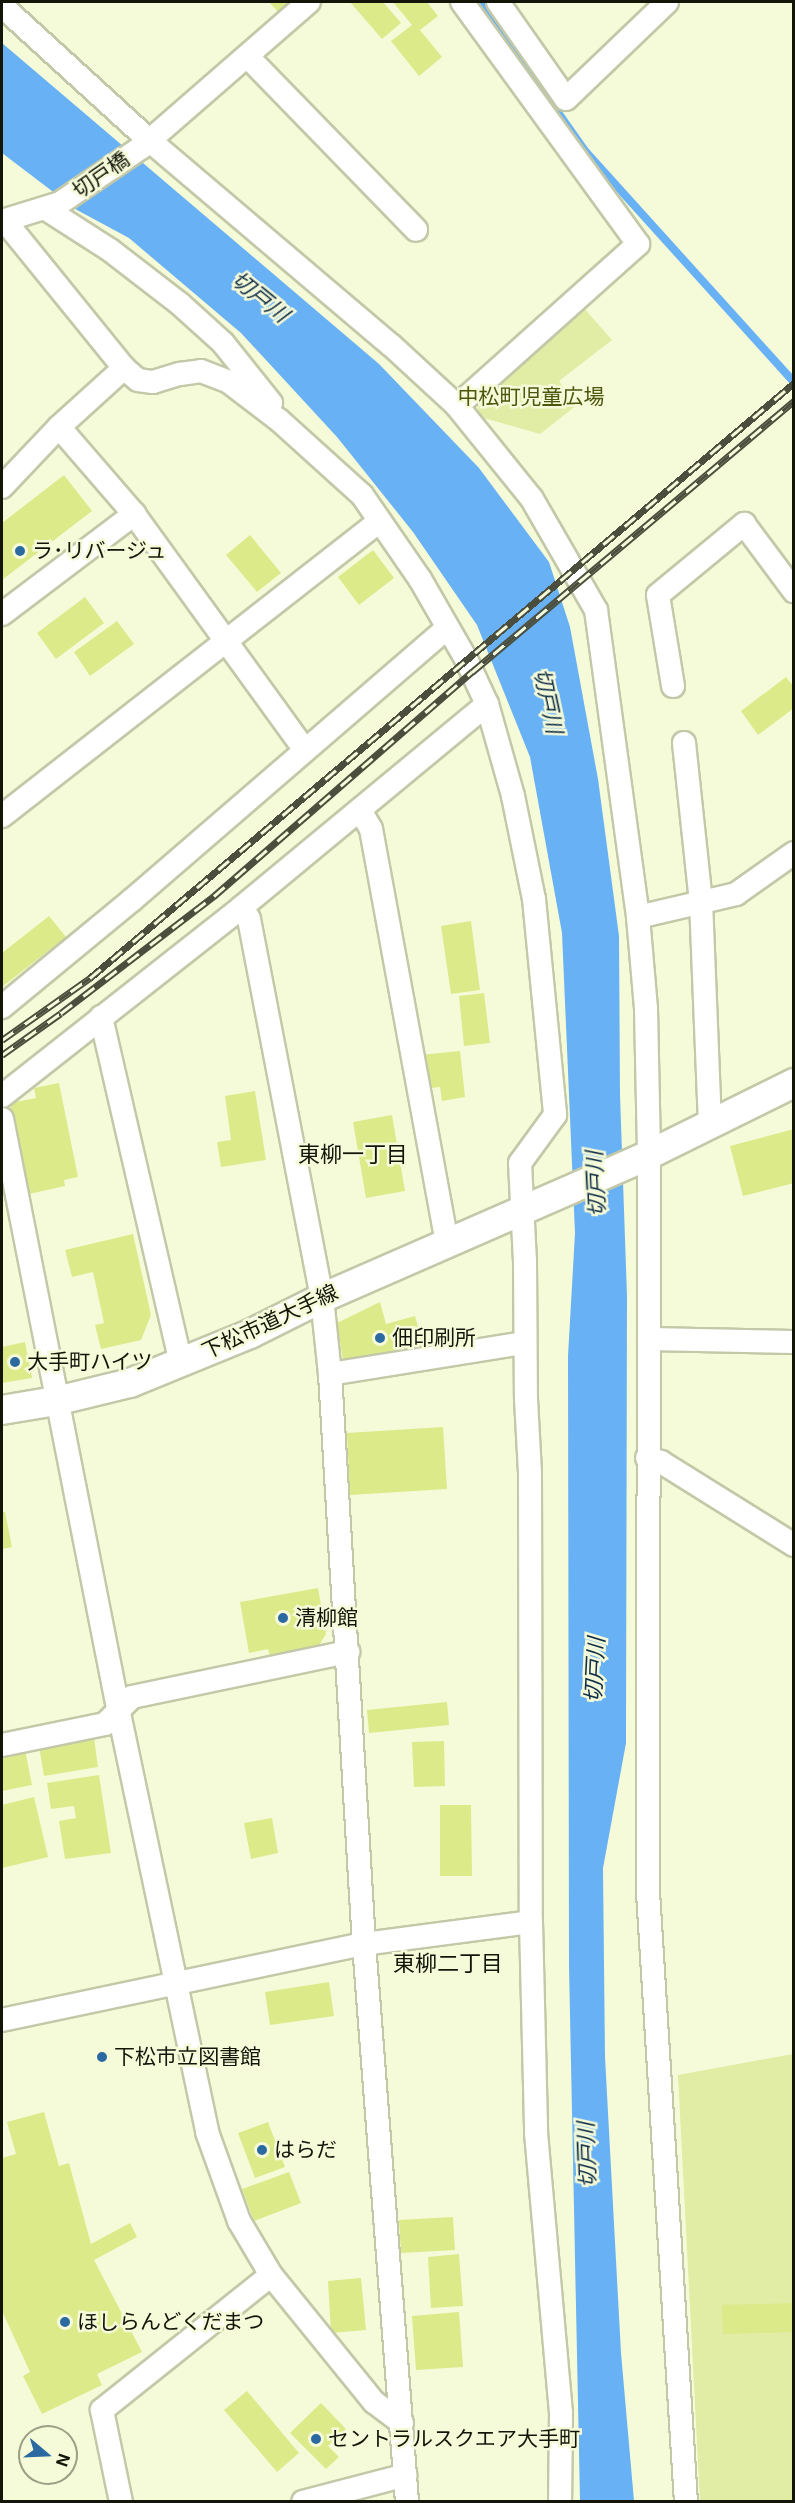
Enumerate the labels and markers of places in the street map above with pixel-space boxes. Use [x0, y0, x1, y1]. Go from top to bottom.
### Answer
place label: ラ･リバージュ [32, 538, 168, 564]
marker: ラ･リバージュ [13, 544, 27, 558]
place label: 佃印刷所 [392, 1325, 476, 1351]
marker: 佃印刷所 [373, 1331, 387, 1345]
place label: 大手町ハイツ [27, 1349, 153, 1375]
marker: 大手町ハイツ [8, 1355, 22, 1369]
place label: 清柳館 [295, 1605, 358, 1631]
marker: 清柳館 [276, 1611, 290, 1625]
place label: 下松市立図書館 [114, 2044, 261, 2070]
marker: 下松市立図書館 [95, 2050, 109, 2064]
place label: はらだ [274, 2137, 337, 2163]
marker: はらだ [255, 2143, 269, 2157]
place label: ほしらんどくだまつ [77, 2309, 266, 2335]
marker: ほしらんどくだまつ [58, 2315, 72, 2329]
place label: セントラルスクエア大手町 [328, 2426, 580, 2452]
marker: セントラルスクエア大手町 [309, 2432, 323, 2446]

